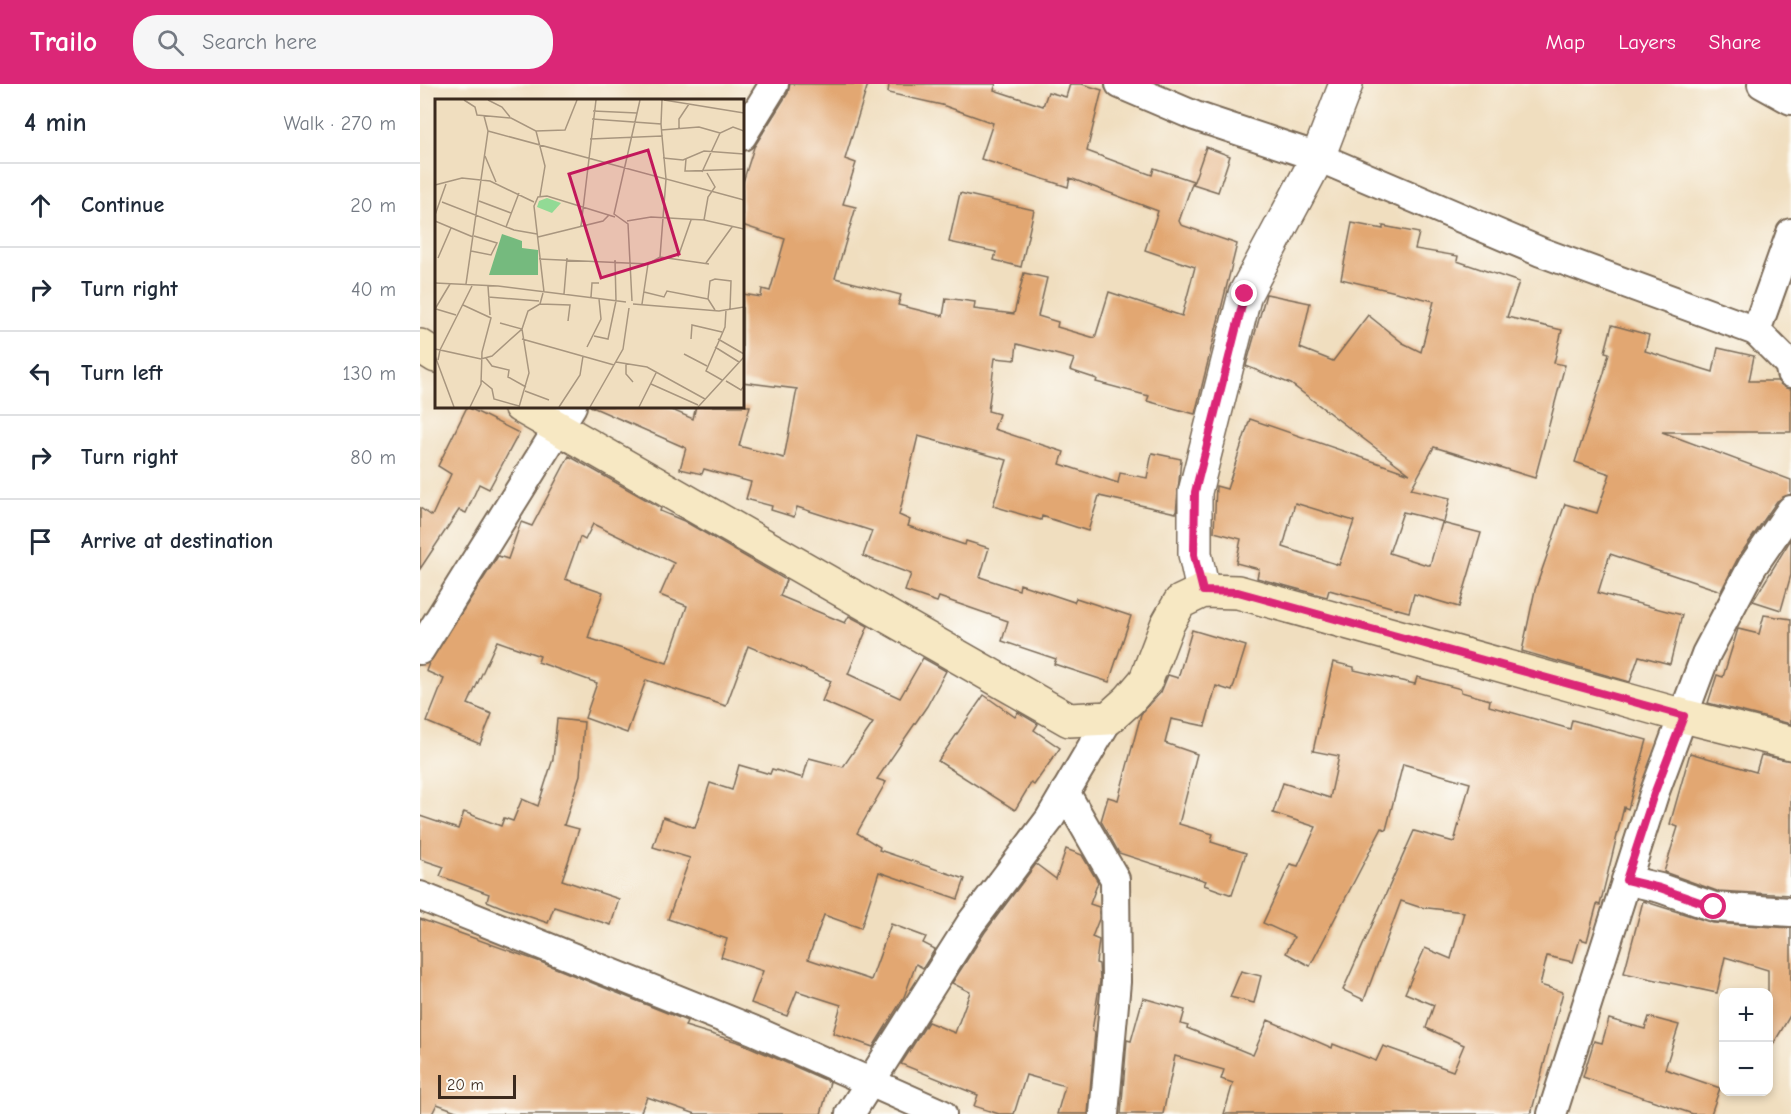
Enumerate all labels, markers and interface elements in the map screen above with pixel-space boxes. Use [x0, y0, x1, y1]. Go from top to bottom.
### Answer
search box [133, 15, 553, 69]
text: Trailo [30, 26, 97, 58]
icon: search [154, 26, 187, 59]
text: Search here [202, 29, 317, 55]
text: Map [1546, 30, 1585, 54]
text: Layers [1618, 30, 1676, 54]
text: Share [1709, 30, 1761, 54]
inset map [435, 99, 744, 408]
text: 4 min [24, 108, 87, 138]
text: Walk · 270 m [283, 112, 396, 135]
icon: ahead [24, 189, 57, 222]
text: Continue [81, 192, 164, 218]
text: 20 m [350, 194, 396, 217]
icon: right [24, 273, 57, 306]
text: Turn right [81, 276, 178, 302]
text: 40 m [351, 278, 396, 301]
route end [1231, 280, 1257, 306]
icon: left [24, 357, 57, 390]
text: Turn left [81, 360, 163, 386]
text: 130 m [343, 362, 396, 385]
icon: right [24, 441, 57, 474]
text: Turn right [81, 444, 178, 470]
text: 80 m [350, 446, 396, 469]
icon: arrive [24, 525, 57, 558]
text: Arrive at destination [81, 528, 273, 554]
route start [1700, 893, 1726, 919]
map controls [1719, 988, 1773, 1096]
button: + [1719, 988, 1773, 1042]
button: − [1719, 1042, 1773, 1096]
scale bar [438, 1072, 516, 1100]
text: 20 m [447, 1076, 484, 1094]

